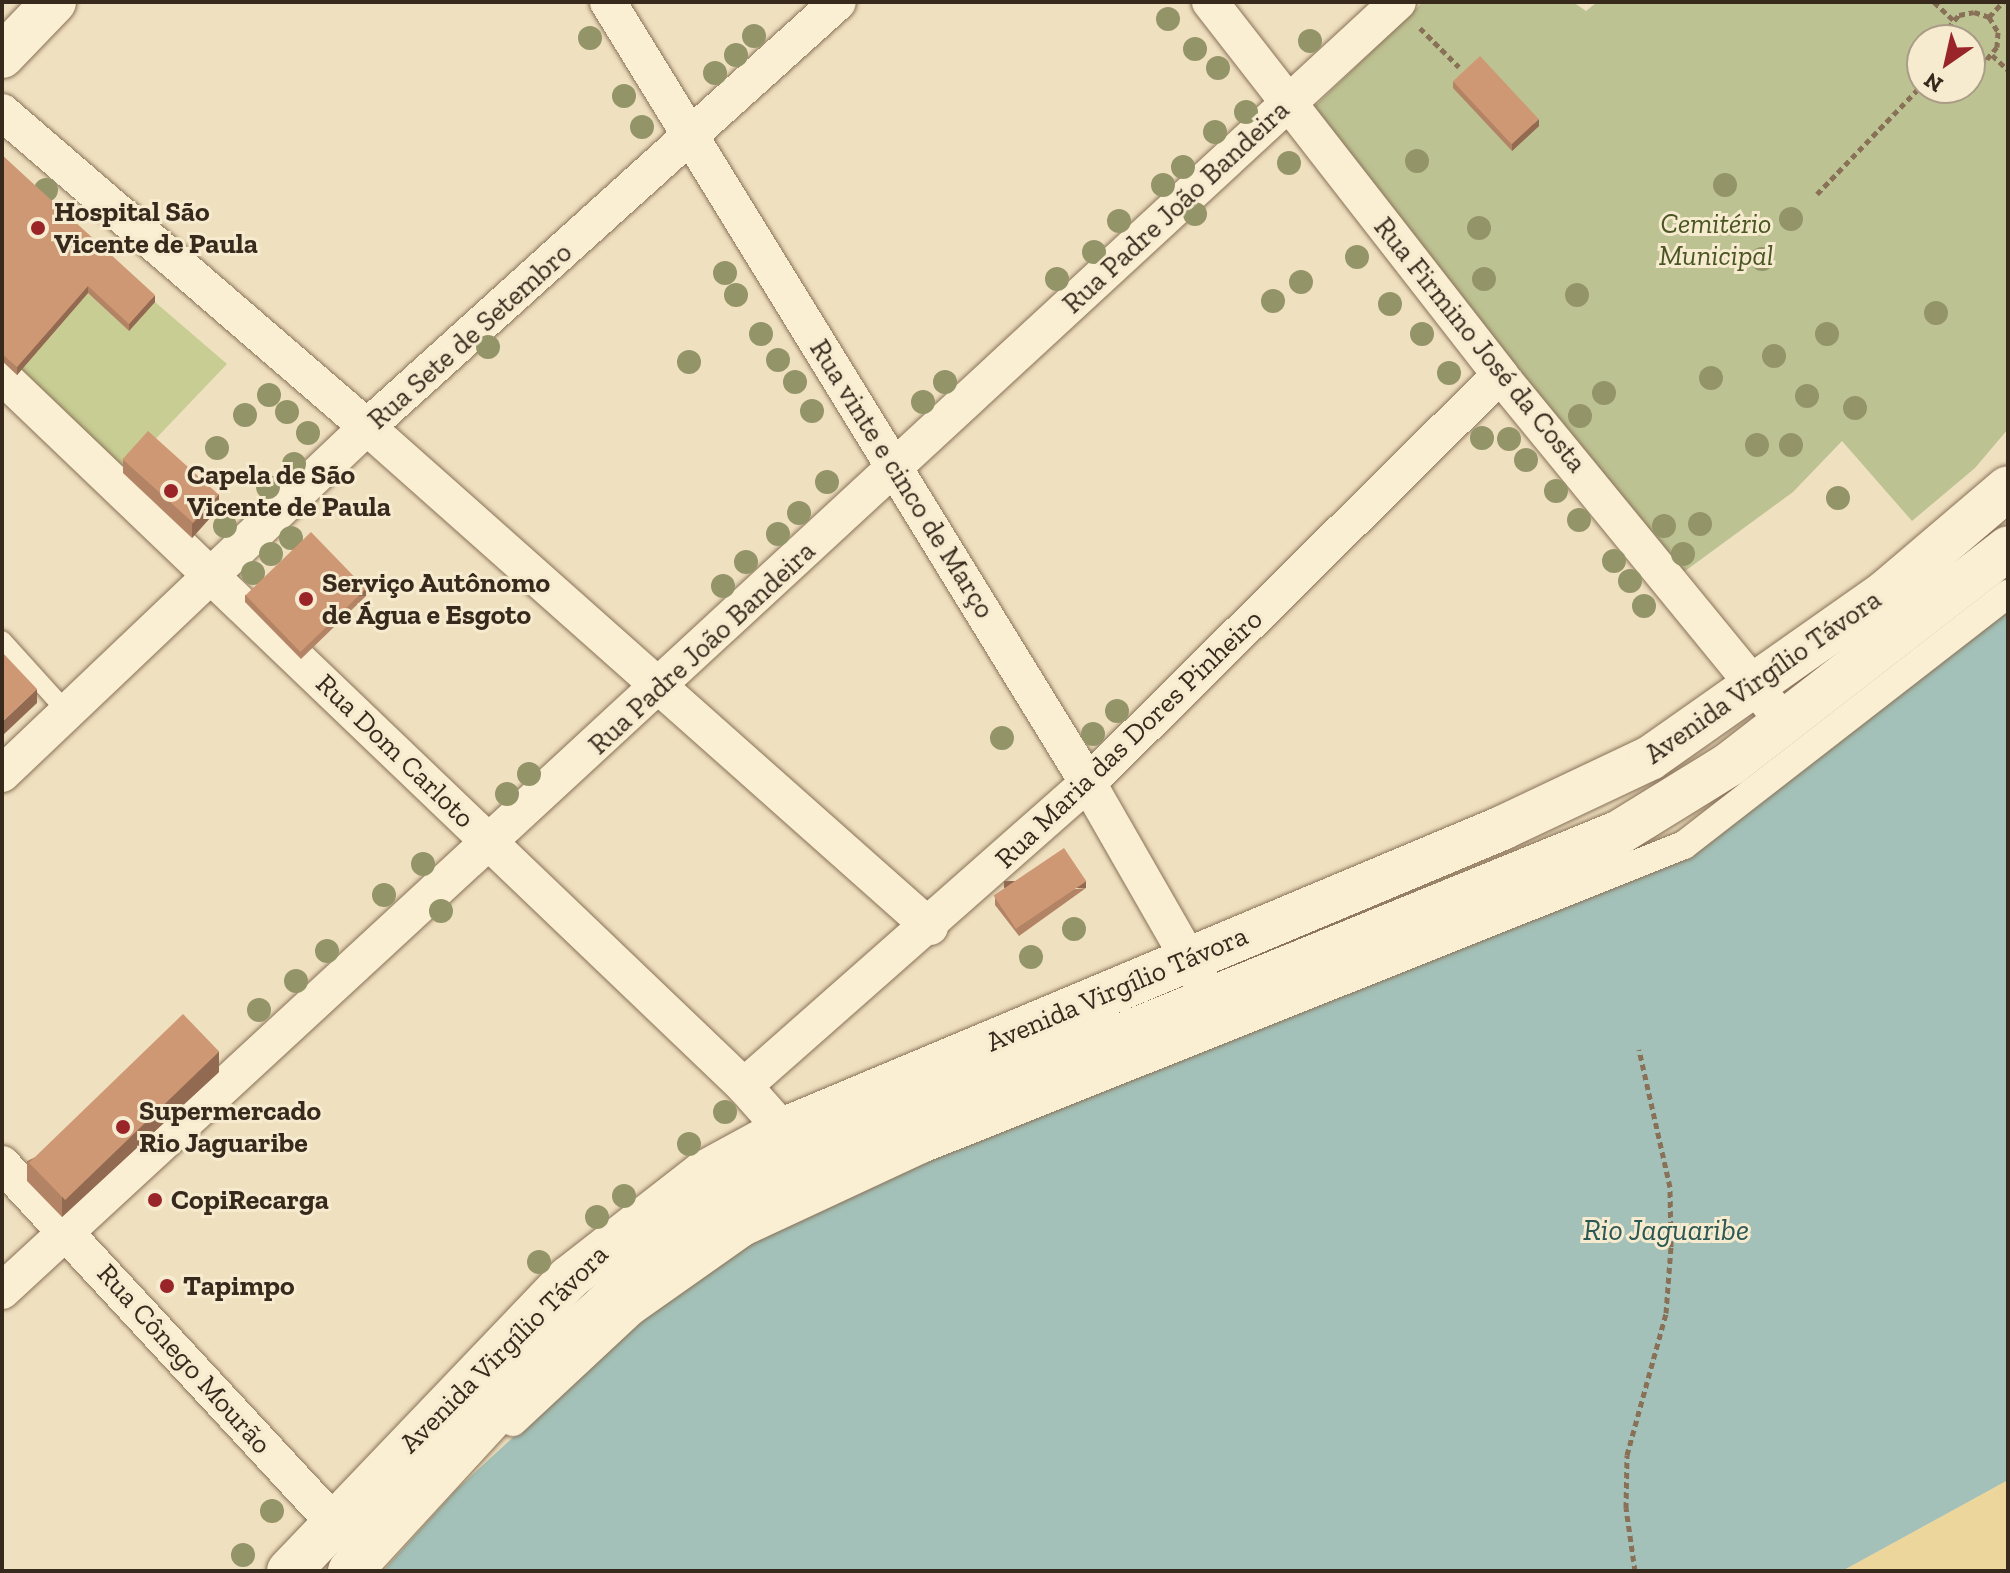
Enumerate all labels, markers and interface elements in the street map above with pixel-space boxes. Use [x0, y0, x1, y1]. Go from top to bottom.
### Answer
north arrow [1906, 24, 1986, 104]
text: N [1919, 67, 1948, 99]
street label: Rua Padre João Bandeira [1056, 93, 1296, 321]
place label: Hospital São Vicente de Paula [54, 195, 258, 261]
park label: Cemitério Municipal [1659, 207, 1773, 273]
street label: Rua Firmino José da Costa [1367, 210, 1593, 480]
marker: Hospital São Vicente de Paula [29, 219, 47, 237]
street label: Rua Sete de Setembro [361, 236, 579, 436]
street label: Rua vinte e cinco de Março [802, 333, 1002, 625]
place label: Capela de São Vicente de Paula [187, 458, 391, 524]
marker: Capela de São Vicente de Paula [162, 482, 180, 500]
street label: Rua Padre João Bandeira [582, 534, 822, 762]
place label: Serviço Autônomo de Água e Esgoto [322, 566, 551, 632]
street label: Avenida Virgílio Távora [1638, 582, 1888, 772]
marker: Serviço Autônomo de Água e Esgoto [297, 590, 315, 608]
street label: Rua Maria das Dores Pinheiro [988, 603, 1270, 875]
street label: Rua Dom Carloto [309, 667, 481, 835]
street label: Avenida Virgílio Távora [981, 918, 1253, 1060]
place label: Supermercado Rio Jaguaribe [139, 1094, 321, 1160]
marker: Supermercado Rio Jaguaribe [114, 1118, 132, 1136]
place label: CopiRecarga [171, 1183, 329, 1217]
marker: CopiRecarga [146, 1191, 164, 1209]
water label: Rio Jaguaribe [1583, 1212, 1749, 1248]
street label: Avenida Virgílio Távora [392, 1237, 616, 1461]
street label: Rua Cônego Mourão [90, 1257, 278, 1461]
place label: Tapimpo [183, 1269, 295, 1303]
marker: Tapimpo [158, 1277, 176, 1295]

